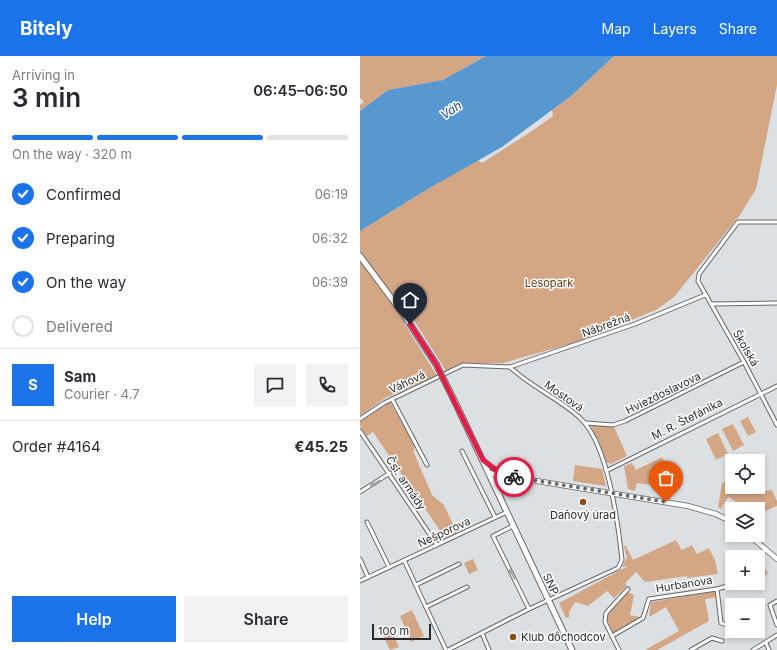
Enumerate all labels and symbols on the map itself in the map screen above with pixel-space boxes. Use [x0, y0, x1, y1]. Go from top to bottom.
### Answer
water label: Váh [438, 98, 464, 122]
park label: Lesopark [525, 276, 573, 290]
pin [393, 283, 427, 324]
street label: Nábrežná [580, 310, 632, 340]
street label: Školská [730, 327, 762, 369]
street label: Váhová [387, 368, 427, 396]
street label: Hviezdoslavova [623, 369, 703, 417]
street label: Mostová [542, 377, 586, 415]
street label: M. R. Štefánika [649, 395, 725, 443]
street label: Čsl. armády [383, 453, 429, 513]
courier [494, 457, 534, 497]
pin [649, 461, 683, 502]
one-way arrow [370, 479, 380, 487]
marker: Daňový úrad [578, 497, 588, 507]
place label: Daňový úrad [550, 508, 616, 522]
street label: Nešporova [415, 514, 473, 550]
one-way arrow [509, 568, 515, 580]
street label: SNP [540, 571, 562, 597]
street label: Hurbanova [655, 573, 713, 595]
scale bar [372, 622, 431, 641]
place label: Klub dôchodcov [521, 630, 606, 644]
marker: Klub dôchodcov [508, 632, 518, 642]

